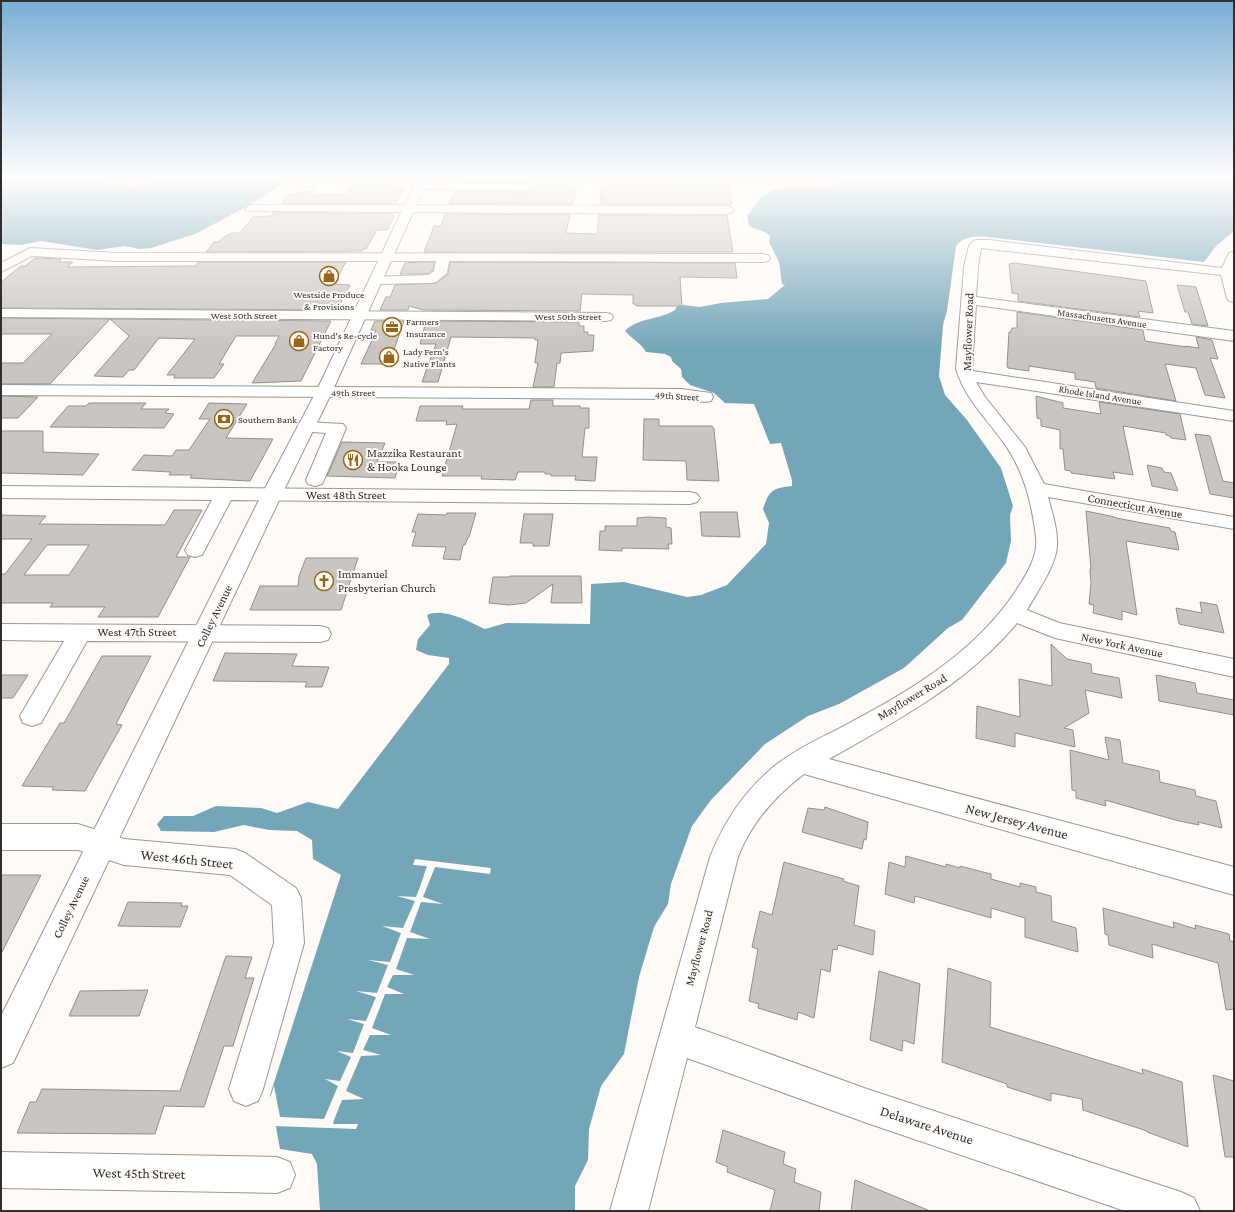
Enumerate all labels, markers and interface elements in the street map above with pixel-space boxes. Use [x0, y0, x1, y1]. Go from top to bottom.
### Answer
shop icon: Westside Produce & Provisions [318, 265, 340, 287]
place label: Westside Produce & Provisions [294, 289, 365, 312]
street label: Mayflower Road [960, 292, 976, 371]
street label: Massachusetts Avenue [1057, 306, 1148, 330]
street label: West 50th Street [211, 310, 278, 321]
street label: West 50th Street [535, 311, 602, 322]
office icon: Farmers Insurance [381, 316, 403, 338]
place label: Farmers Insurance [406, 316, 446, 339]
shop icon: Hund's Re-cycle Factory [288, 330, 310, 352]
place label: Hund's Re-cycle Factory [313, 330, 378, 353]
shop icon: Lady Fern's Native Plants [378, 346, 400, 368]
place label: Lady Fern's Native Plants [403, 346, 456, 369]
street label: Rhode Island Avenue [1058, 383, 1143, 407]
street label: 49th Street [331, 387, 376, 398]
street label: 49th Street [655, 389, 700, 403]
bank icon: Southern Bank [213, 408, 235, 430]
place label: Southern Bank [238, 414, 297, 425]
place label: Mazzika Restaurant & Hooka Lounge [367, 446, 463, 474]
restaurant icon: Mazzika Restaurant & Hooka Lounge [342, 449, 364, 471]
street label: West 48th Street [306, 488, 387, 502]
street label: Connecticut Avenue [1086, 491, 1184, 521]
place label: Immanuel Presbyterian Church [338, 567, 436, 595]
church icon: Immanuel Presbyterian Church [313, 570, 335, 592]
street label: Colley Avenue [193, 583, 235, 649]
street label: West 47th Street [98, 625, 177, 639]
street label: New York Avenue [1080, 630, 1164, 660]
street label: Mayflower Road [875, 670, 950, 723]
street label: New Jersey Avenue [964, 800, 1070, 842]
street label: West 46th Street [140, 846, 234, 872]
street label: Colley Avenue [50, 874, 92, 940]
street label: Mayflower Road [682, 908, 716, 988]
street label: Delaware Avenue [878, 1102, 976, 1148]
street label: West 45th Street [93, 1164, 186, 1182]

